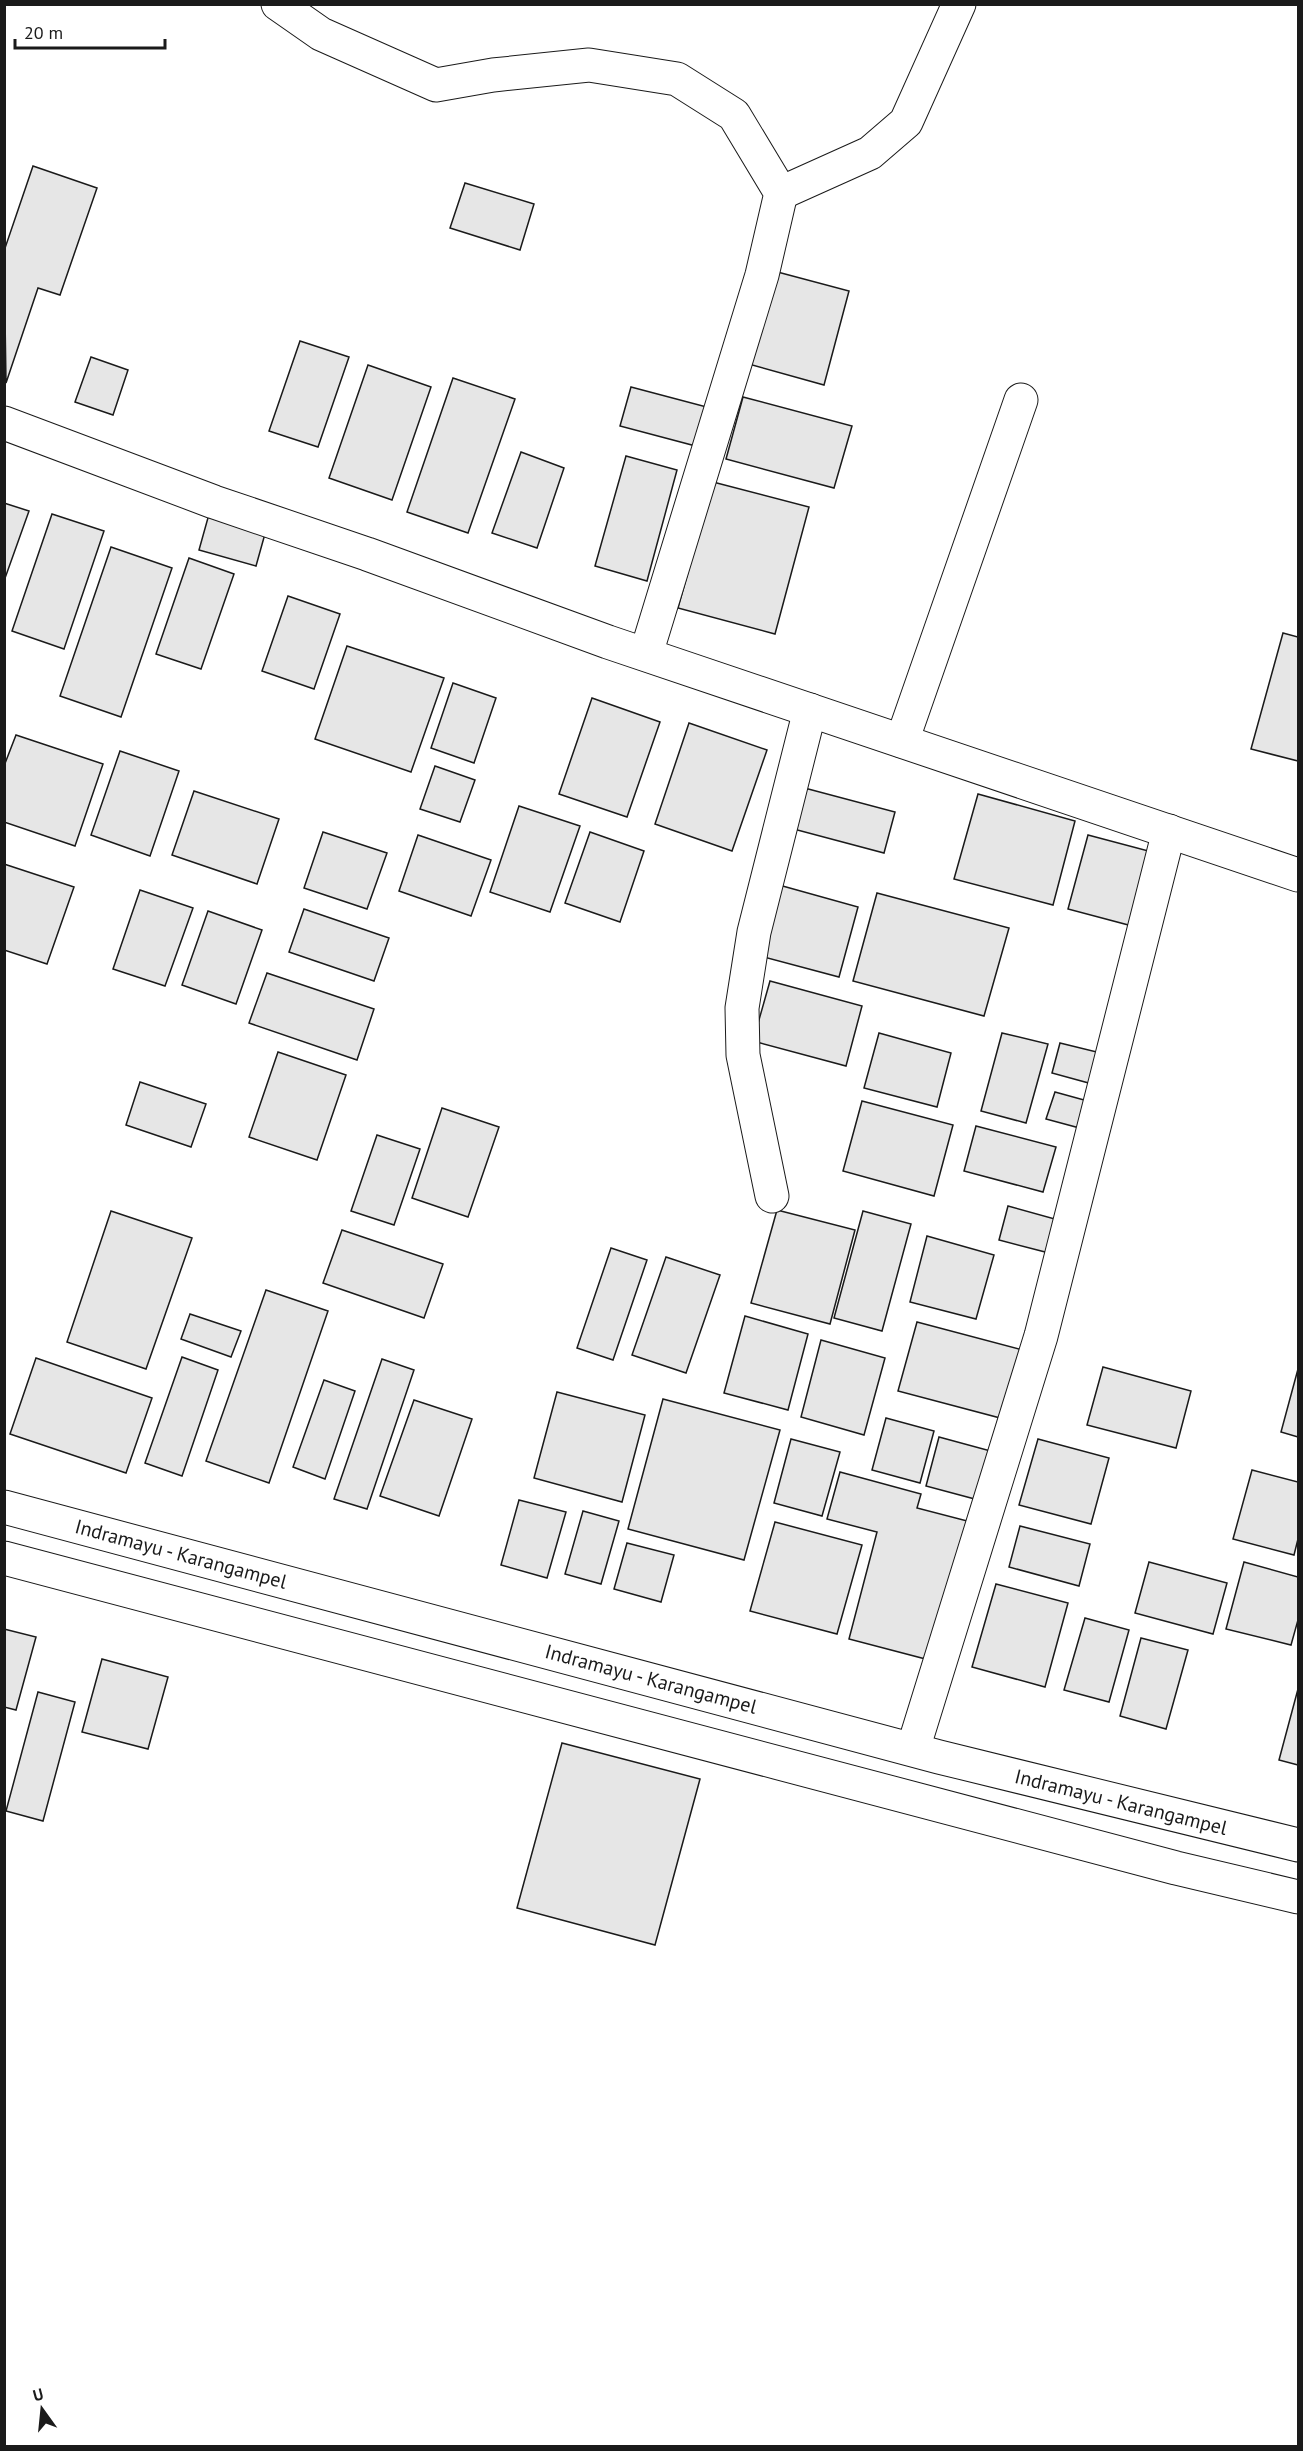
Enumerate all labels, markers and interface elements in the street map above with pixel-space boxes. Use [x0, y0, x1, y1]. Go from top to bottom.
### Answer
scale bar [15, 12, 165, 50]
text: 20 m [24, 21, 63, 44]
street label: Indramayu - Karangampel [72, 1513, 290, 1595]
street label: Indramayu - Karangampel [542, 1638, 760, 1720]
street label: Indramayu - Karangampel [1012, 1763, 1230, 1841]
north arrow [12, 2379, 72, 2439]
text: U [31, 2384, 46, 2405]

